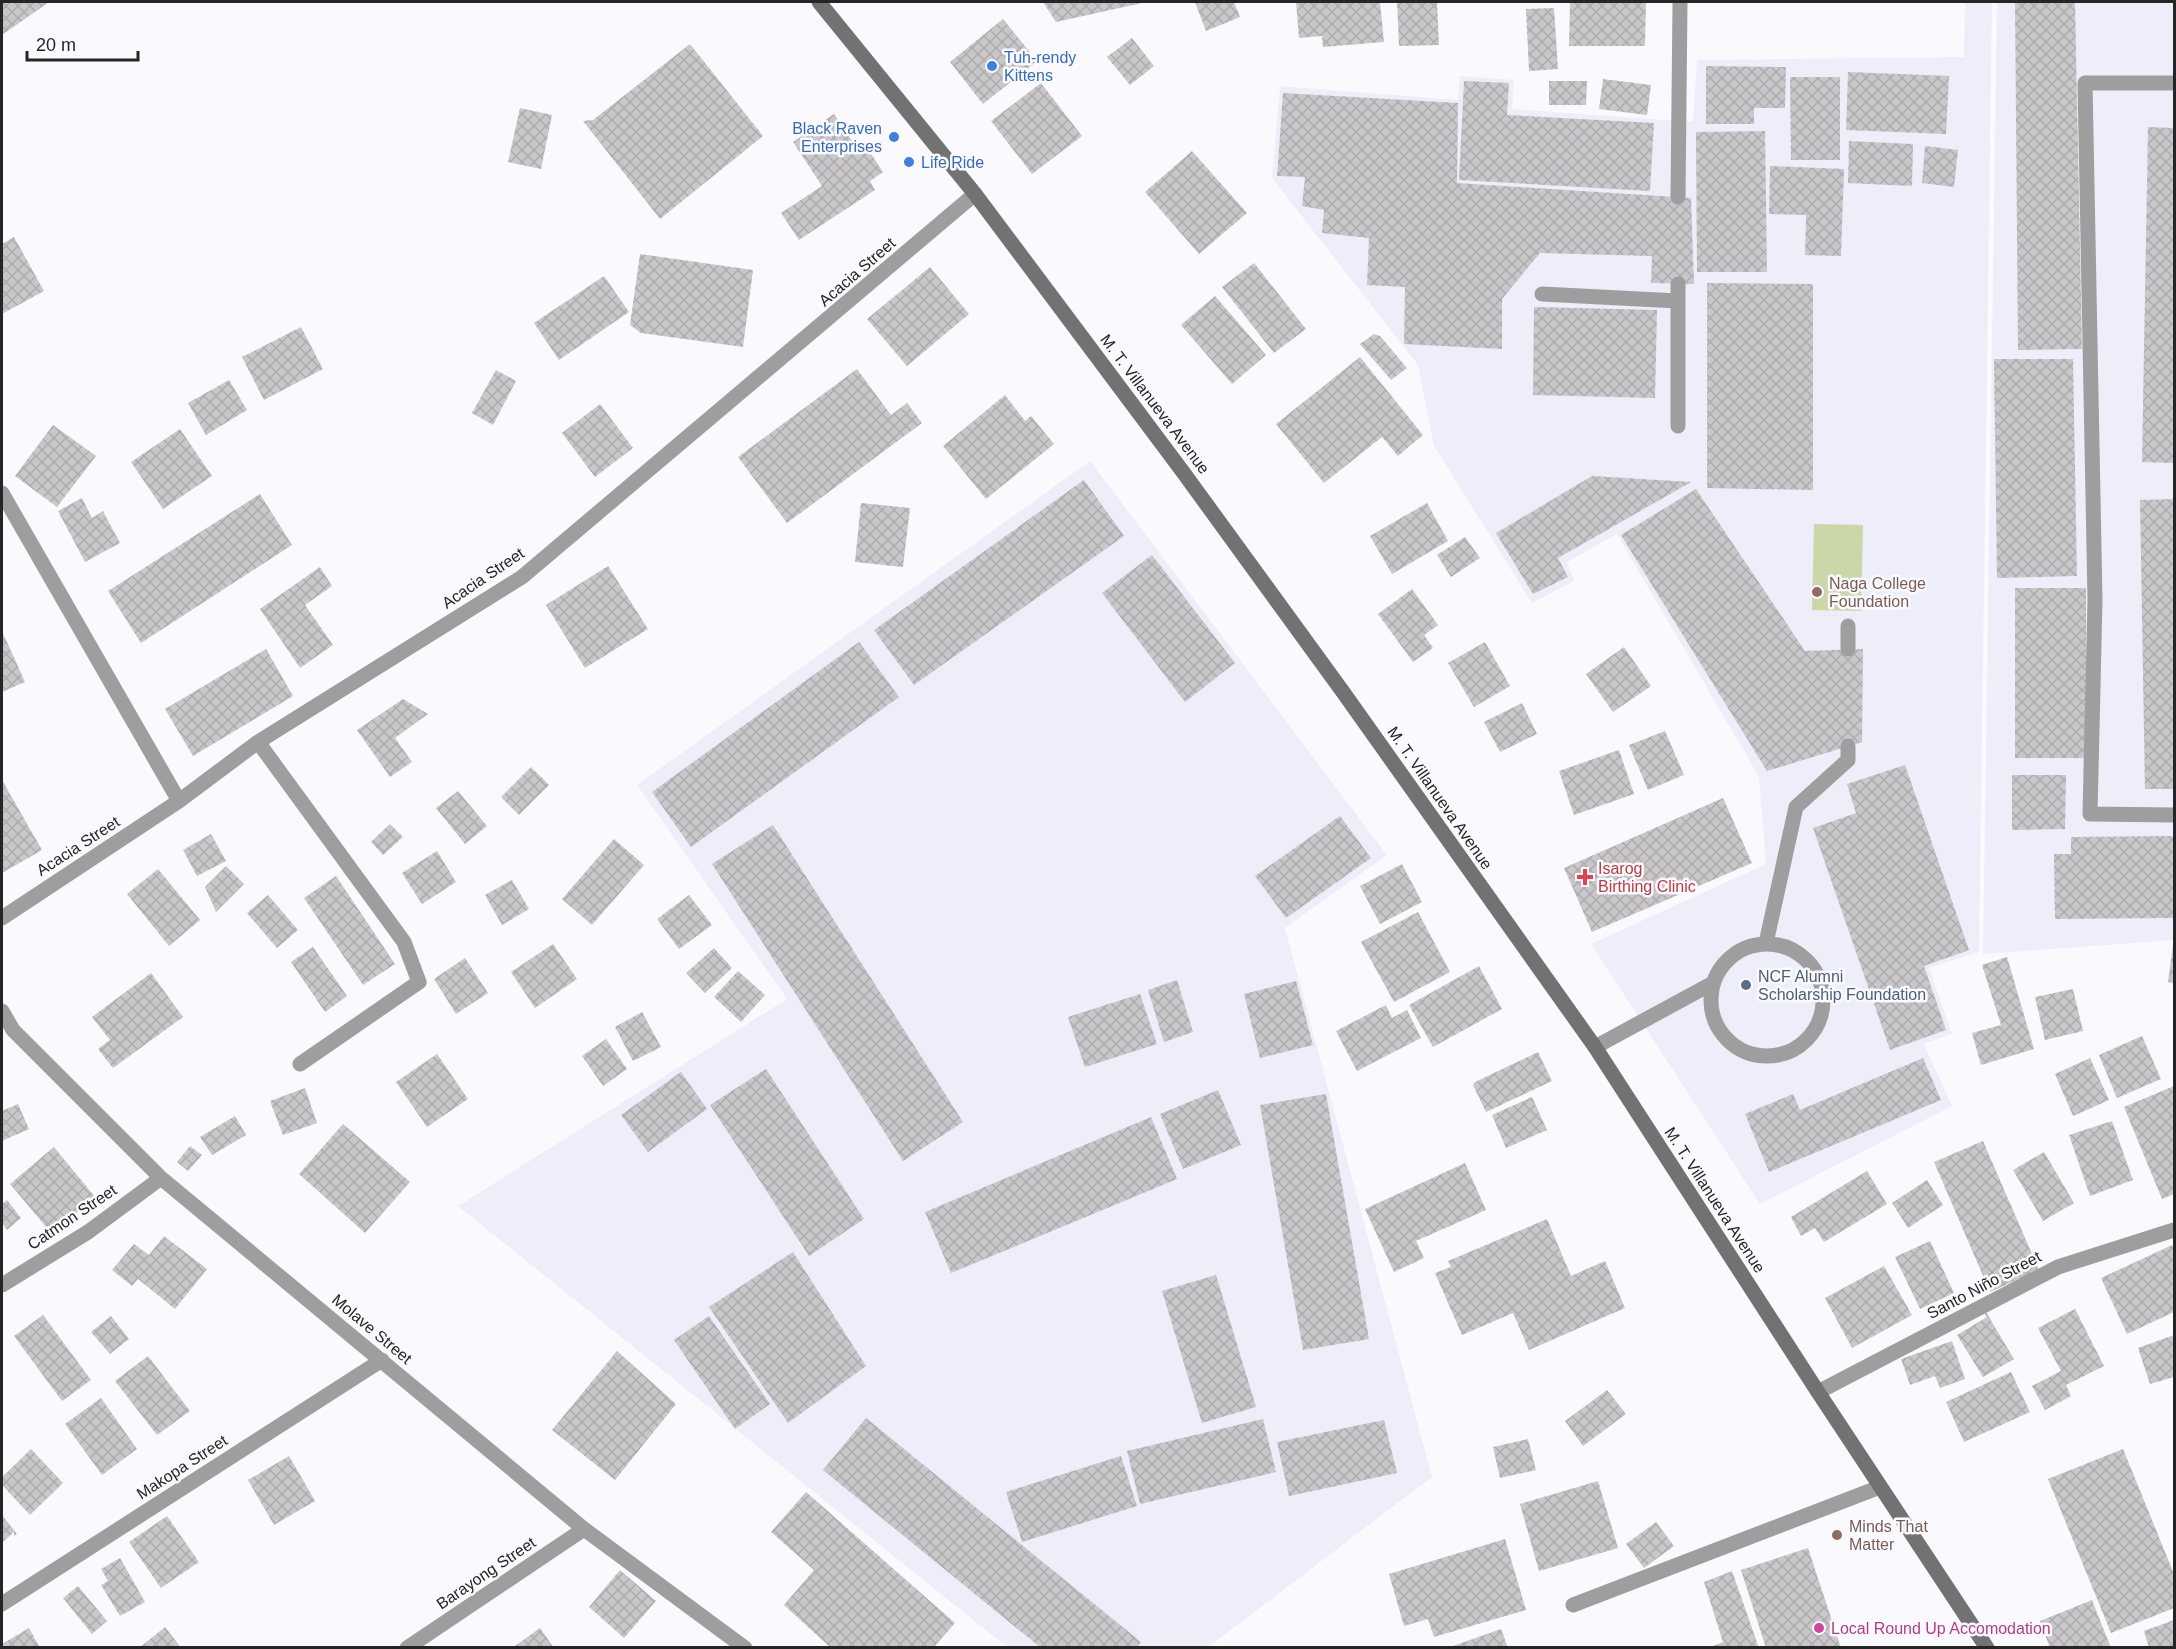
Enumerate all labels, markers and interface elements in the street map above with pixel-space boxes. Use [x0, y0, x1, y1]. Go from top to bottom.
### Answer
scale bar [27, 24, 138, 62]
text: 20 m [36, 35, 76, 55]
place label: Tuh-rendy Kittens [1004, 49, 1076, 84]
marker: Tuh-rendy Kittens [985, 59, 999, 73]
place label: Black Raven Enterprises [792, 120, 882, 155]
marker: Black Raven Enterprises [887, 130, 901, 144]
place label: Life Ride [921, 154, 984, 171]
marker: Life Ride [902, 155, 916, 169]
street label: Acacia Street [816, 234, 899, 310]
street label: M. T. Villanueva Avenue [1097, 331, 1213, 477]
street label: Acacia Street [439, 544, 528, 612]
place label: Naga College Foundation [1829, 575, 1926, 610]
marker: Naga College Foundation [1810, 585, 1824, 599]
street label: M. T. Villanueva Avenue [1384, 724, 1496, 873]
street label: Acacia Street [33, 813, 123, 879]
place label: Isarog Birthing Clinic [1598, 860, 1696, 895]
marker: Isarog Birthing Clinic [1576, 868, 1594, 886]
place label: NCF Alumni Scholarship Foundation [1758, 968, 1926, 1003]
marker: NCF Alumni Scholarship Foundation [1739, 978, 1753, 992]
street label: M. T. Villanueva Avenue [1662, 1124, 1768, 1276]
street label: Catmon Street [24, 1181, 120, 1253]
street label: Santo Niño Street [1924, 1248, 2044, 1322]
street label: Molave Street [329, 1291, 416, 1368]
street label: Makopa Street [134, 1431, 231, 1502]
place label: Minds That Matter [1849, 1518, 1928, 1553]
marker: Minds That Matter [1830, 1528, 1844, 1542]
street label: Barayong Street [433, 1533, 539, 1612]
place label: Local Round Up Accomodation [1831, 1620, 2051, 1637]
marker: Local Round Up Accomodation [1812, 1621, 1826, 1635]

